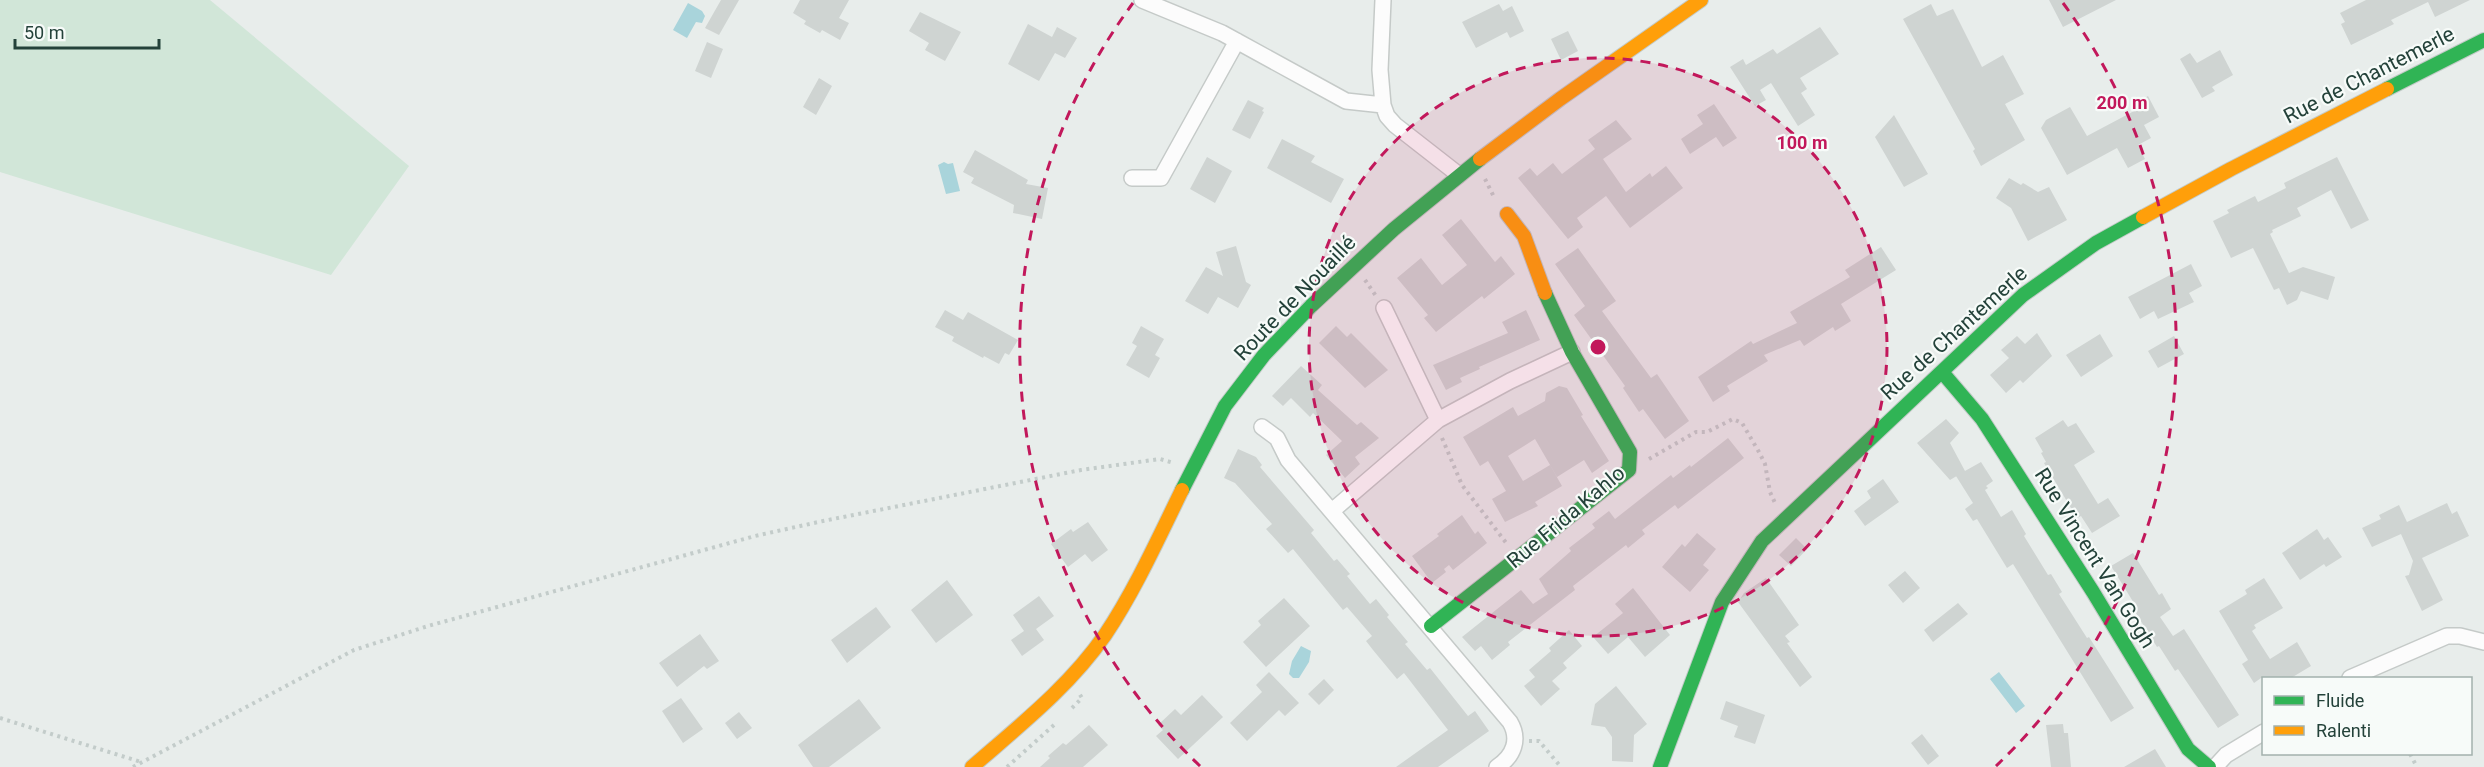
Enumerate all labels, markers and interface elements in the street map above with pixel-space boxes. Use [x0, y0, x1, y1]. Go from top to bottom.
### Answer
scale bar [15, 12, 159, 50]
text: 50 m [24, 22, 64, 43]
street label: Rue de Chantemerle [2280, 22, 2458, 128]
text: 200 m [2096, 92, 2148, 113]
text: 100 m [1776, 132, 1828, 153]
street label: Route de Nouaillé [1229, 231, 1361, 365]
street label: Rue de Chantemerle [1876, 261, 2032, 405]
centre of rings [1588, 337, 1608, 357]
street label: Rue Frida Kahlo [1502, 461, 1630, 573]
street label: Rue Vincent Van Gogh [2030, 464, 2160, 652]
legend [2262, 677, 2472, 755]
text: Fluide [2316, 690, 2364, 711]
text: Ralenti [2316, 720, 2371, 741]

